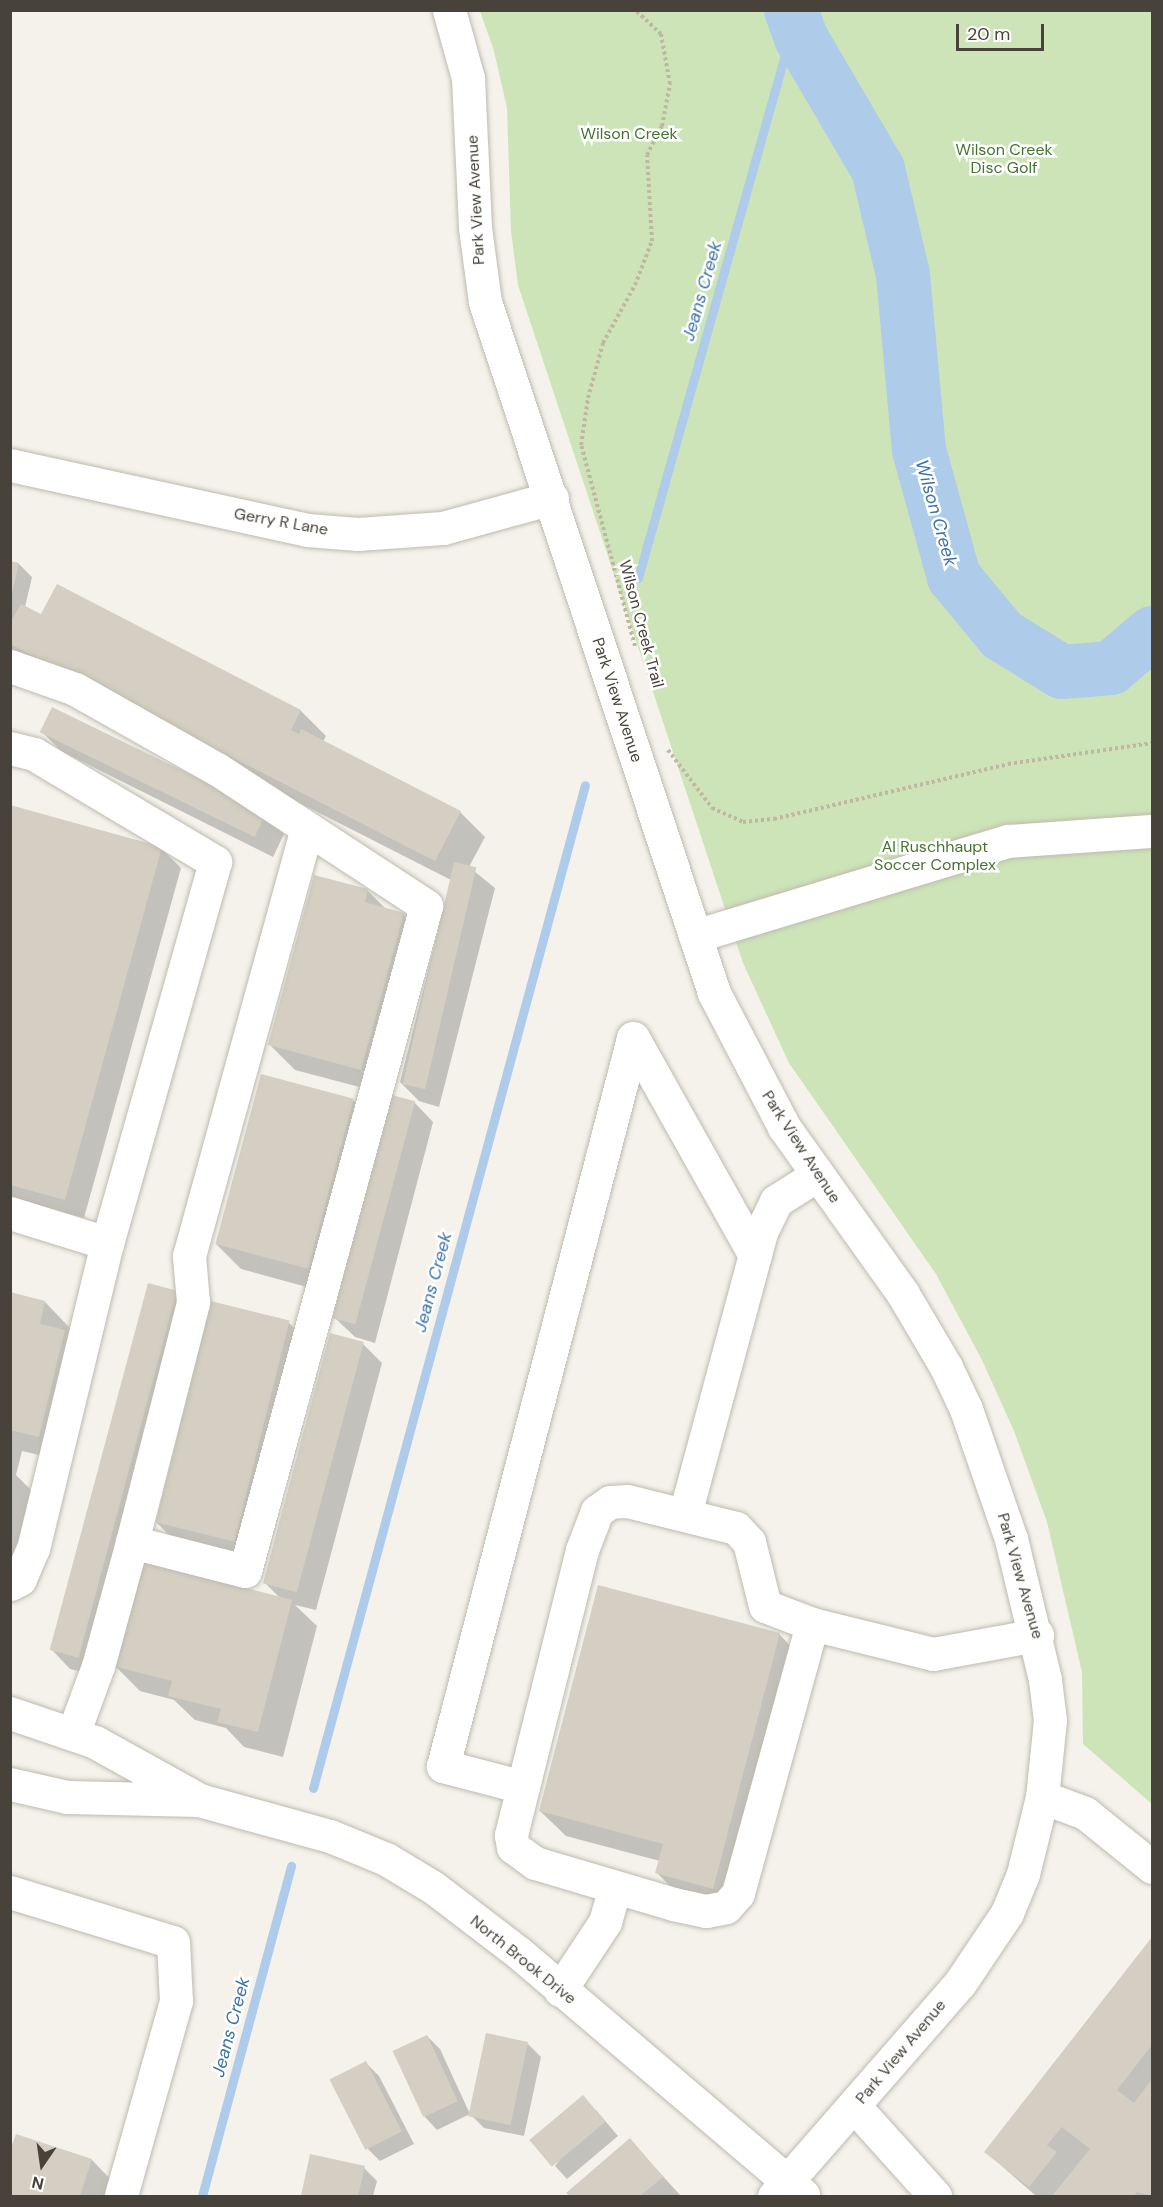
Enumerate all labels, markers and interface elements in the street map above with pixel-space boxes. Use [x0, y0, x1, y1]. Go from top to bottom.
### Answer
scale bar [959, 12, 1048, 50]
text: 20 m [967, 22, 1010, 46]
park label: Wilson Creek [580, 124, 678, 144]
street label: Park View Avenue [463, 135, 489, 265]
park label: Wilson Creek Disc Golf [955, 140, 1053, 178]
water label: Jeans Creek [677, 239, 727, 343]
water label: Wilson Creek [910, 457, 962, 569]
street label: Gerry R Lane [232, 504, 330, 540]
street label: Wilson Creek Trail [615, 558, 667, 690]
street label: Park View Avenue [588, 635, 646, 765]
park label: Al Ruschhaupt Soccer Complex [874, 837, 996, 875]
street label: Park View Avenue [758, 1087, 844, 1207]
water label: Jeans Creek [409, 1230, 457, 1334]
street label: Park View Avenue [993, 1511, 1047, 1641]
street label: North Brook Drive [466, 1911, 580, 2009]
water label: Jeans Creek [207, 1975, 255, 2079]
street label: Park View Avenue [852, 1996, 950, 2108]
north arrow [12, 2135, 72, 2195]
text: N [30, 2171, 46, 2195]

